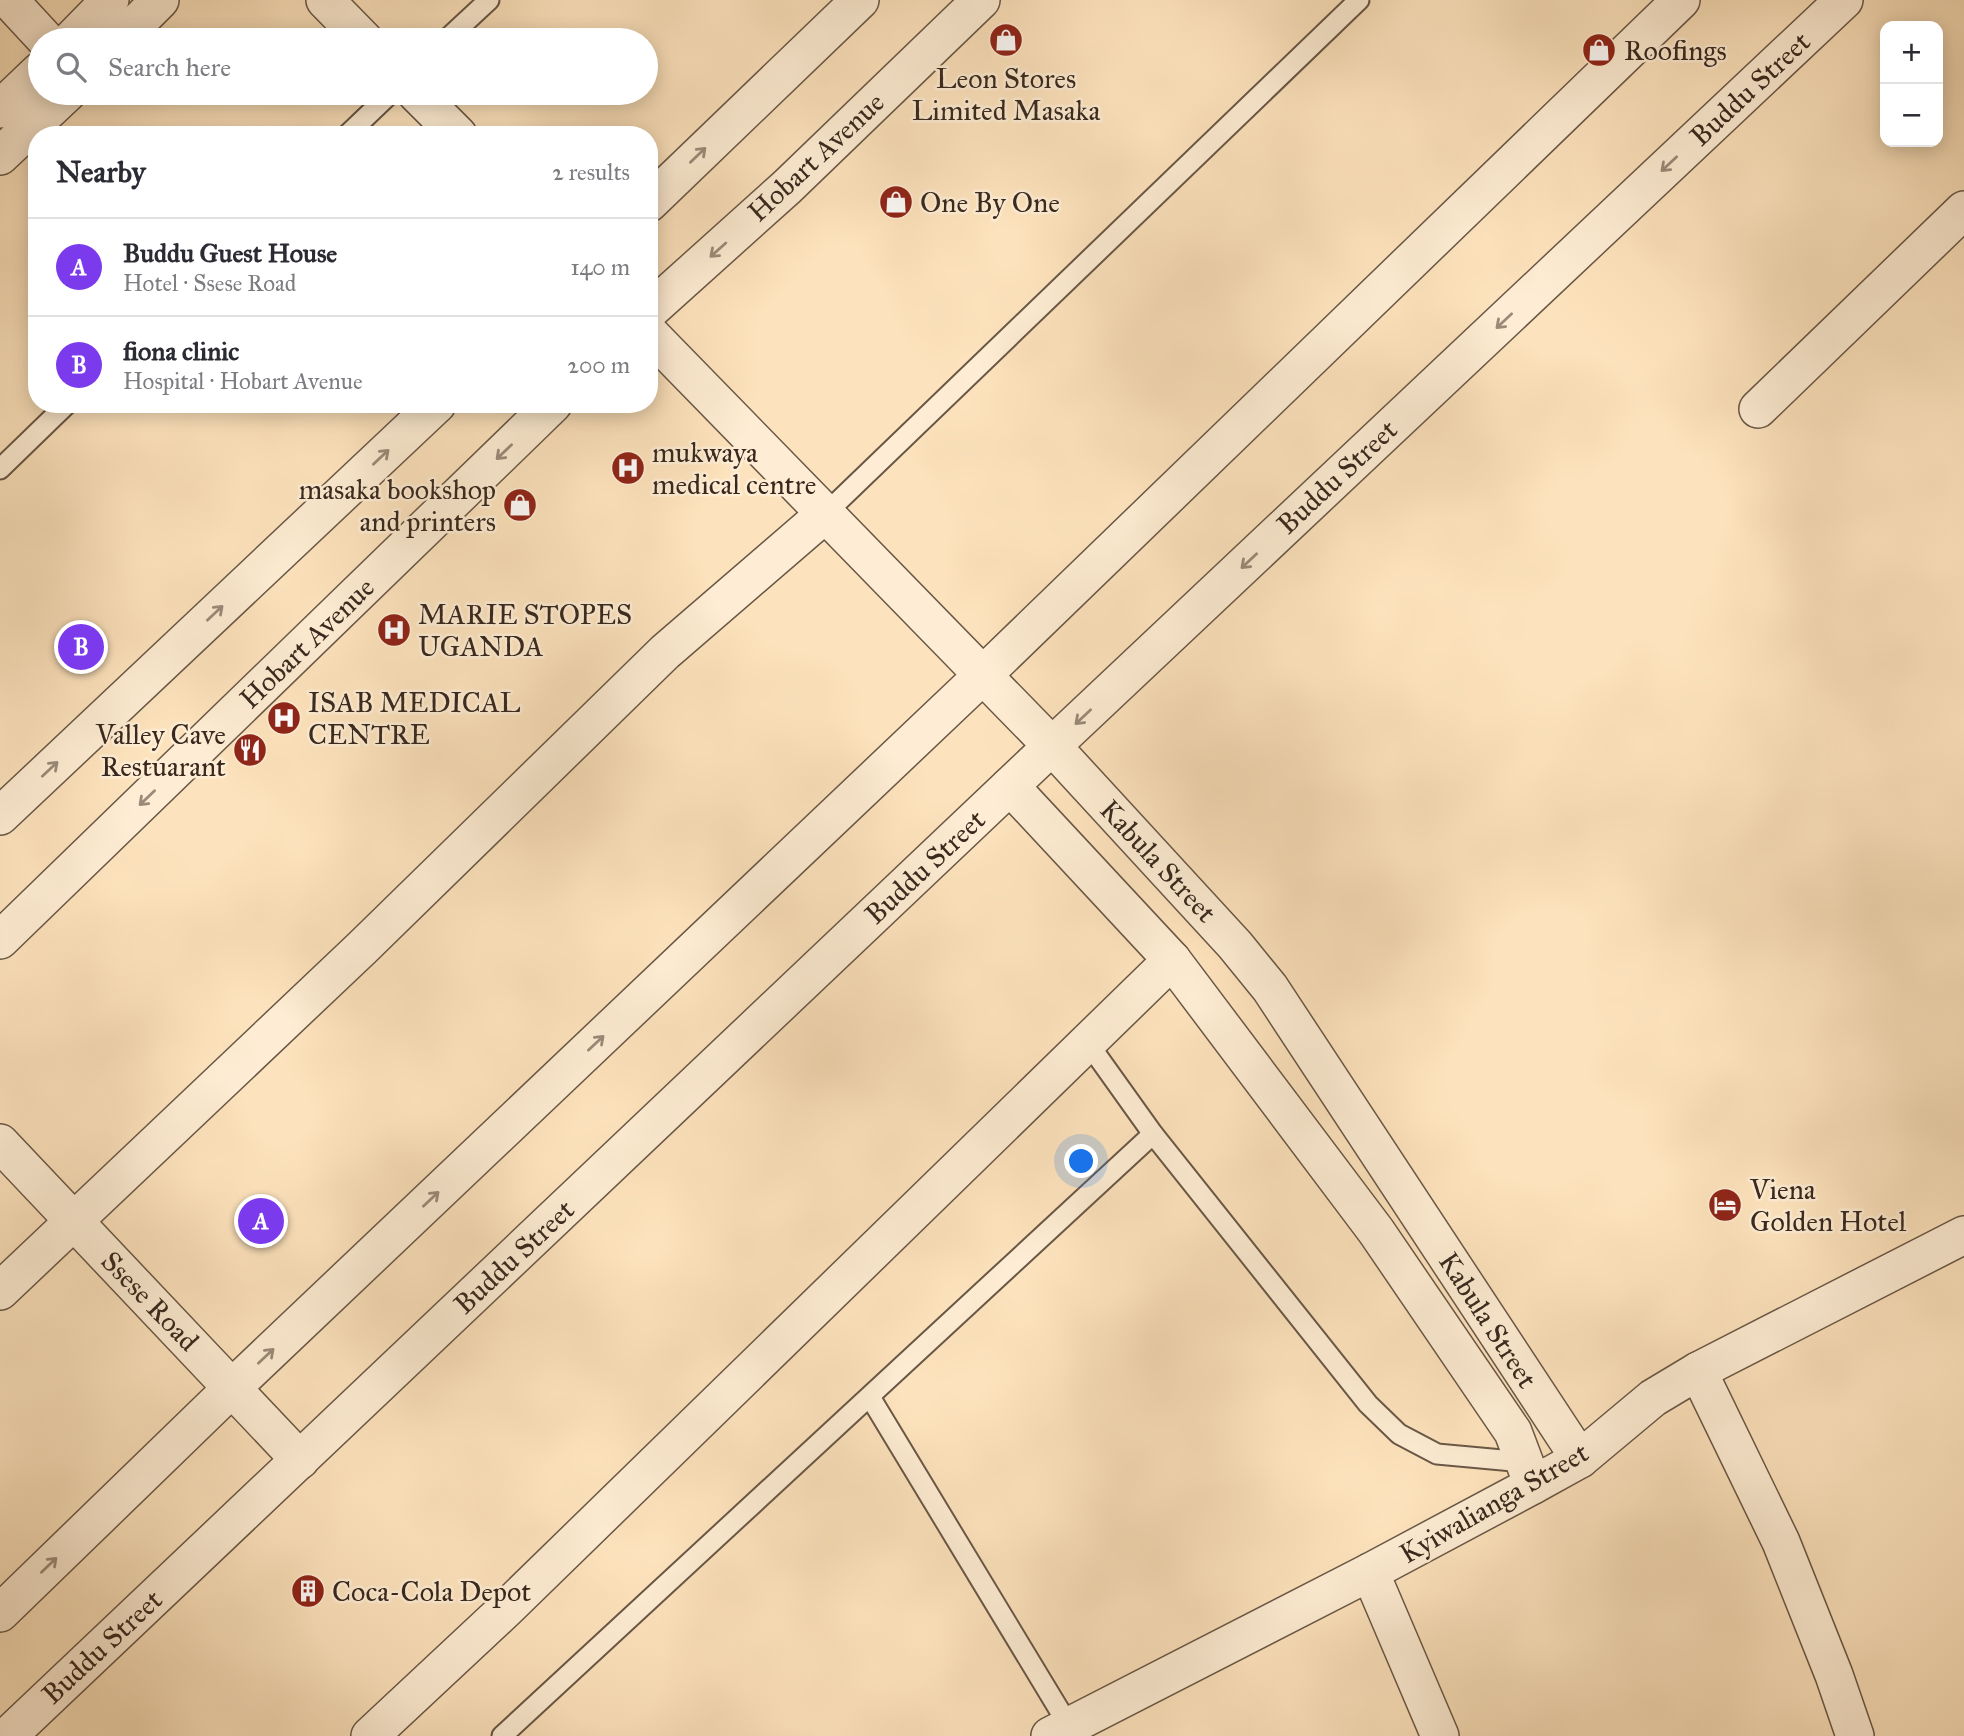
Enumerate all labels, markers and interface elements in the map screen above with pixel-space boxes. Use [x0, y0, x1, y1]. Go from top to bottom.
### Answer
shop icon: Leon Stores Limited Masaka [987, 21, 1025, 59]
map controls [1880, 21, 1943, 147]
button: + [1880, 21, 1943, 84]
street label: Buddu Street [1682, 24, 1818, 154]
search box [28, 28, 658, 105]
shop icon: Roofings [1580, 31, 1618, 69]
place label: Roofings [1624, 33, 1727, 68]
icon: search [52, 48, 90, 86]
text: Search here [108, 51, 231, 83]
place label: Leon Stores Limited Masaka [912, 61, 1101, 128]
button: − [1880, 84, 1943, 147]
street label: Hobart Avenue [740, 85, 892, 229]
one-way arrow [690, 147, 707, 164]
text: Nearby [56, 154, 146, 190]
one-way arrow [1661, 156, 1678, 173]
text: 2 results [552, 158, 630, 186]
shop icon: One By One [877, 183, 915, 221]
place label: One By One [920, 185, 1060, 220]
text: Buddu Guest House [123, 237, 337, 269]
one-way arrow [710, 241, 727, 258]
text: A [71, 253, 87, 281]
text: 140 m [570, 253, 630, 281]
text: Hotel · Ssese Road [123, 269, 296, 297]
one-way arrow [1495, 312, 1512, 329]
text: fiona clinic [123, 335, 239, 367]
text: B [71, 351, 87, 379]
text: 200 m [568, 351, 630, 379]
text: Hospital · Hobart Avenue [123, 367, 363, 395]
street label: Buddu Street [1269, 412, 1405, 542]
place label: mukwaya medical centre [652, 435, 816, 502]
one-way arrow [495, 443, 512, 460]
one-way arrow [372, 449, 390, 465]
hospital icon: mukwaya medical centre [609, 449, 647, 487]
place label: masaka bookshop and printers [299, 472, 496, 539]
shop icon: masaka bookshop and printers [501, 486, 539, 524]
one-way arrow [1241, 552, 1258, 569]
street label: Hobart Avenue [232, 570, 382, 716]
place label: MARIE STOPES UGANDA [418, 597, 632, 664]
one-way arrow [206, 605, 224, 621]
hospital icon: MARIE STOPES UGANDA [375, 611, 413, 649]
pin: B [58, 621, 104, 673]
place label: ISAB MEDICAL CENTRE [308, 685, 521, 752]
hospital icon: ISAB MEDICAL CENTRE [265, 699, 303, 737]
one-way arrow [1075, 708, 1092, 725]
place label: Valley Cave Restuarant [95, 717, 226, 784]
restaurant icon: Valley Cave Restuarant [231, 731, 269, 769]
one-way arrow [41, 761, 59, 777]
one-way arrow [139, 789, 156, 806]
street label: Kabula Street [1092, 792, 1224, 930]
street label: Buddu Street [857, 802, 993, 932]
one-way arrow [587, 1034, 604, 1051]
your location [1064, 1144, 1098, 1178]
place label: Viena Golden Hotel [1749, 1172, 1907, 1239]
hotel icon: Viena Golden Hotel [1706, 1186, 1744, 1224]
one-way arrow [422, 1191, 439, 1208]
street label: Buddu Street [446, 1192, 582, 1322]
pin: A [238, 1195, 284, 1247]
street label: Ssese Road [94, 1244, 206, 1358]
street label: Kabula Street [1431, 1245, 1545, 1395]
one-way arrow [257, 1348, 275, 1364]
street label: Kyiwalianga Street [1393, 1435, 1595, 1571]
one-way arrow [40, 1557, 57, 1574]
building icon: Coca-Cola Depot [289, 1572, 327, 1610]
place label: Coca-Cola Depot [332, 1574, 531, 1609]
street label: Buddu Street [34, 1582, 170, 1712]

